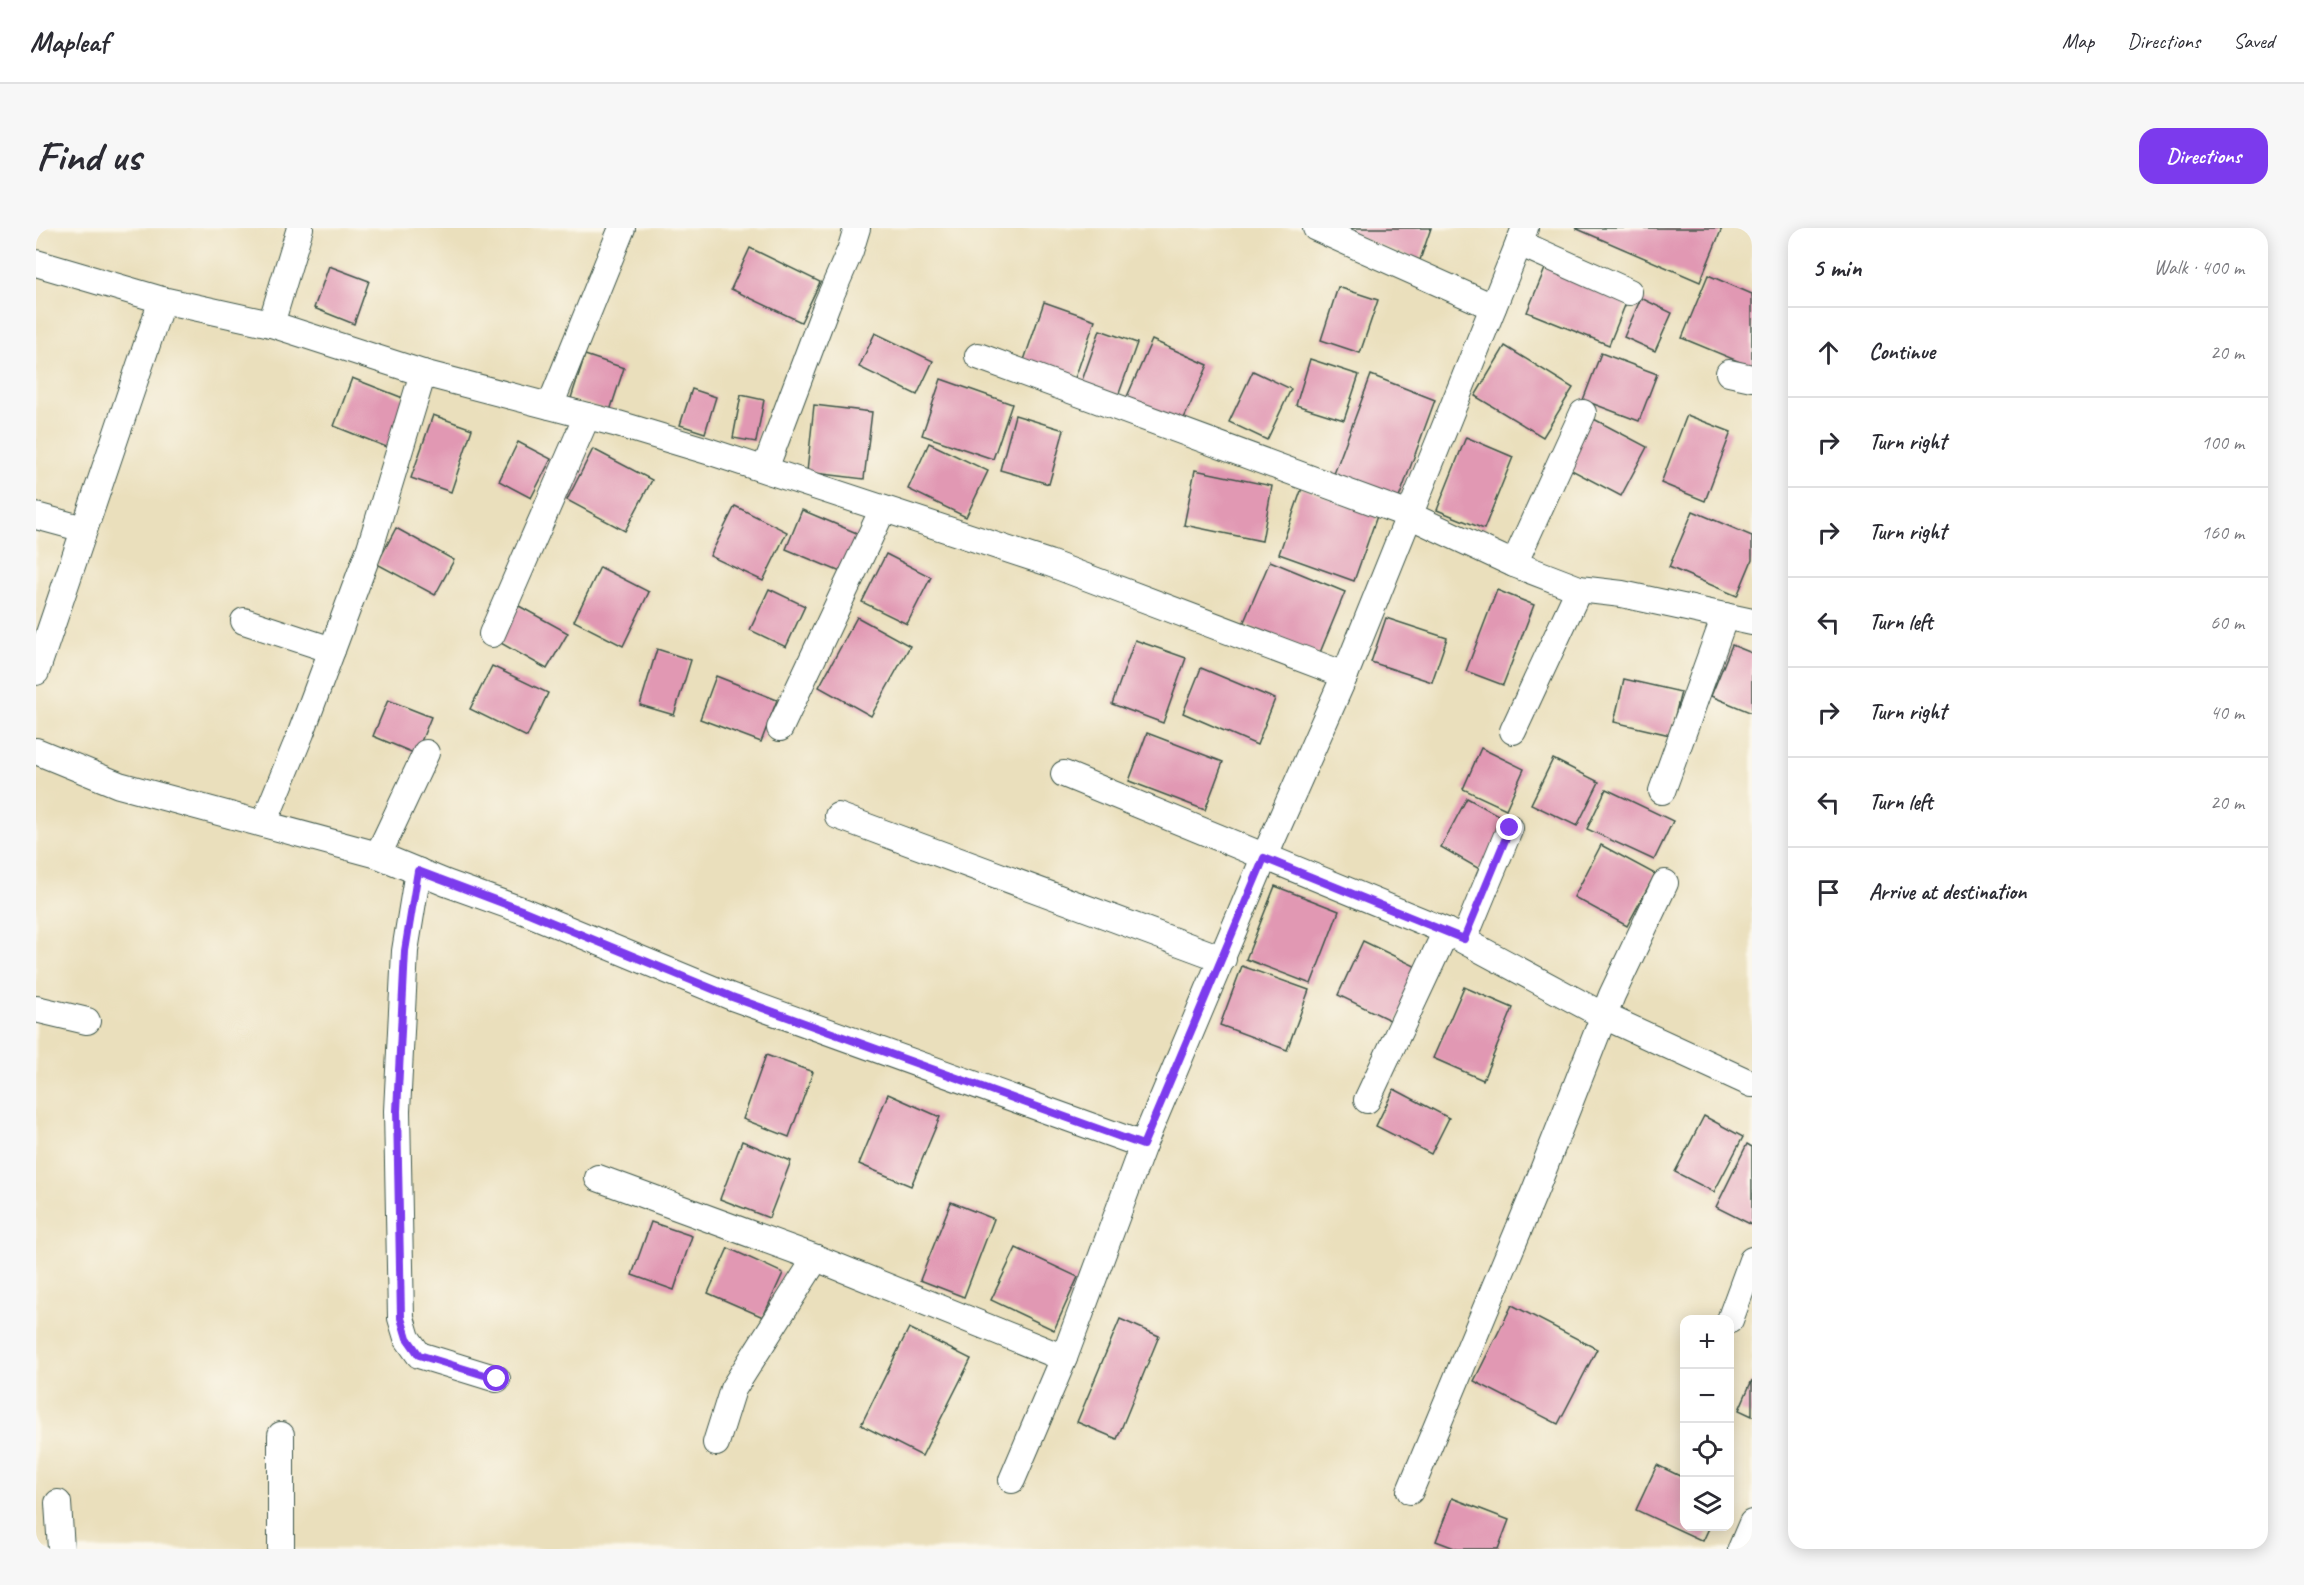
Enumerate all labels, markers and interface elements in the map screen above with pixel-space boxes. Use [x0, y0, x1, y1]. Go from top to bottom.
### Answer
text: Mapleaf [30, 24, 108, 59]
text: Map [2062, 28, 2094, 54]
text: Directions [2127, 28, 2200, 54]
text: Saved [2233, 28, 2274, 54]
button: Directions [2139, 128, 2268, 184]
text: Find us [36, 130, 141, 183]
text: 5 min [1812, 251, 1861, 284]
text: Walk · 400 m [2154, 255, 2244, 280]
icon: ahead [1812, 336, 1845, 369]
text: Continue [1869, 338, 1935, 366]
text: 20 m [2210, 340, 2244, 365]
icon: right [1812, 426, 1845, 459]
text: Turn right [1869, 428, 1946, 456]
text: 100 m [2201, 430, 2244, 455]
icon: right [1812, 516, 1845, 549]
text: Turn right [1869, 518, 1946, 546]
text: 160 m [2201, 520, 2244, 545]
icon: left [1812, 606, 1845, 639]
text: Turn left [1869, 608, 1933, 636]
text: 60 m [2210, 610, 2244, 635]
icon: right [1812, 696, 1845, 729]
text: Turn right [1869, 698, 1946, 726]
text: 40 m [2210, 700, 2244, 725]
icon: left [1812, 786, 1845, 819]
text: Turn left [1869, 788, 1933, 816]
text: 20 m [2210, 790, 2244, 815]
route end [1496, 814, 1522, 840]
icon: arrive [1812, 876, 1845, 909]
text: Arrive at destination [1869, 878, 2026, 906]
map controls [1680, 1315, 1734, 1531]
button: + [1680, 1315, 1734, 1369]
route start [483, 1365, 509, 1391]
button: − [1680, 1369, 1734, 1423]
button: locate [1680, 1423, 1734, 1477]
button: layers [1680, 1477, 1734, 1531]

